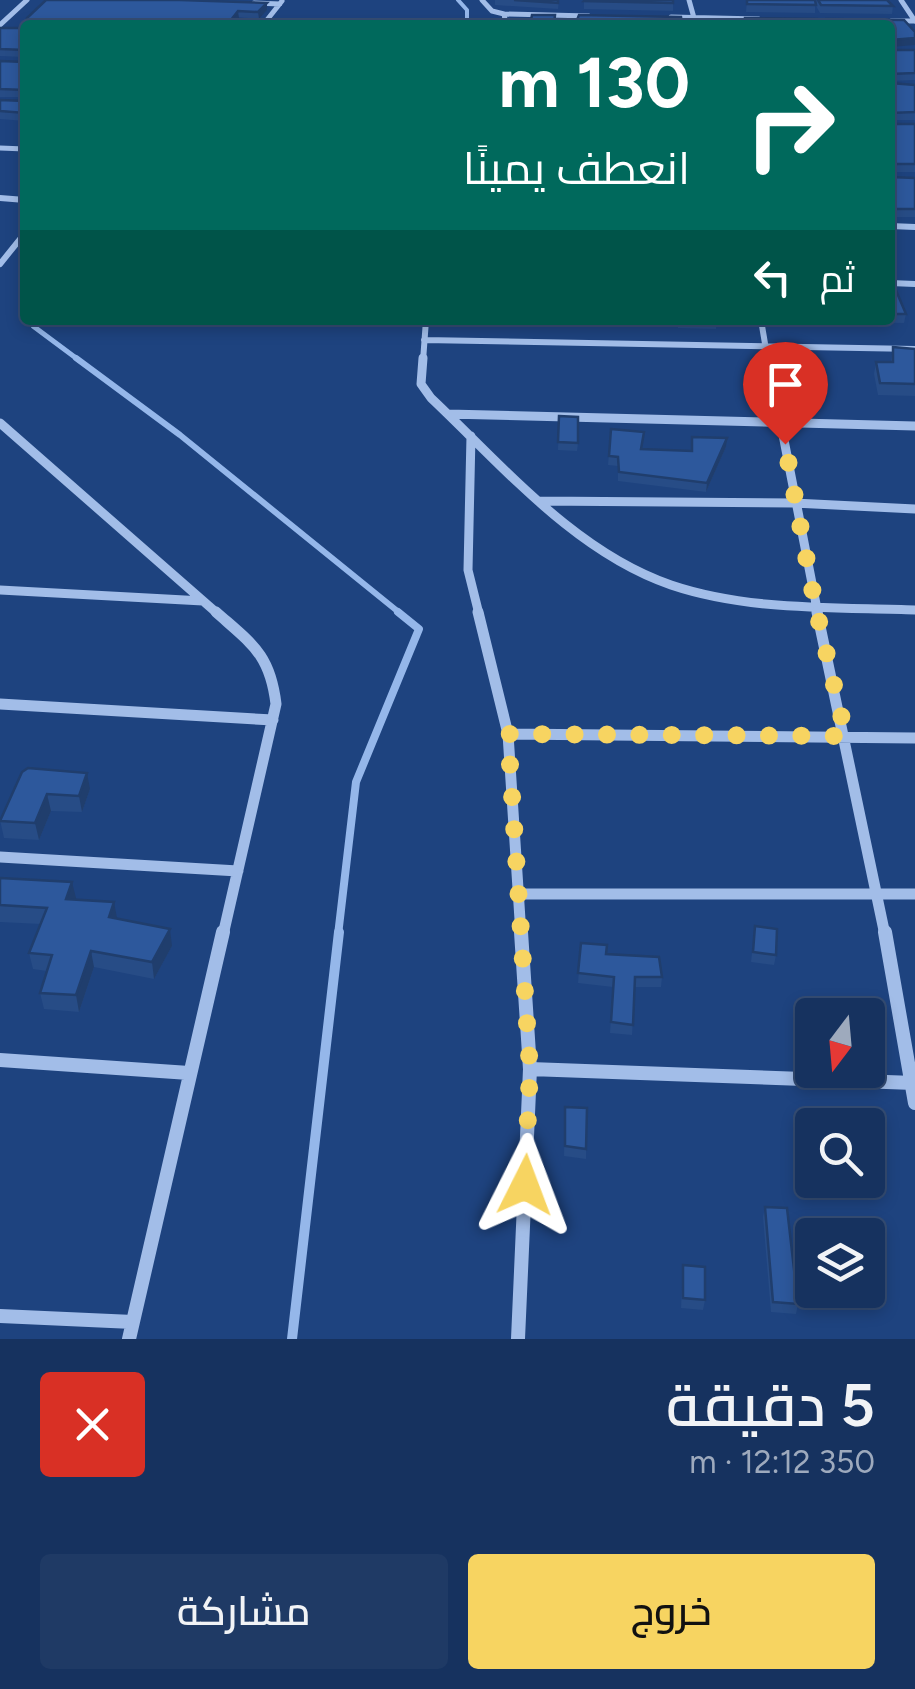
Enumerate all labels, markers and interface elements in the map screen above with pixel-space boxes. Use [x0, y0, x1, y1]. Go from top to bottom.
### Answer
text: 130 m [498, 40, 690, 125]
icon: right [725, 60, 855, 190]
text: انعطف يمينًا [463, 141, 690, 195]
icon: left [745, 250, 800, 305]
text: ثم [820, 256, 855, 302]
pin [743, 342, 828, 445]
icon: arrive [758, 357, 813, 412]
north arrow [795, 998, 885, 1088]
map controls [795, 998, 885, 1308]
button: search [795, 1108, 885, 1198]
position arrow [473, 1133, 577, 1237]
button: layers [795, 1218, 885, 1308]
text: 5 دقيقة [666, 1369, 875, 1441]
button: close [40, 1372, 145, 1477]
text: 350 m · 12:12 [689, 1443, 875, 1481]
button: مشاركة [40, 1554, 448, 1669]
button: خروج [468, 1554, 875, 1669]

